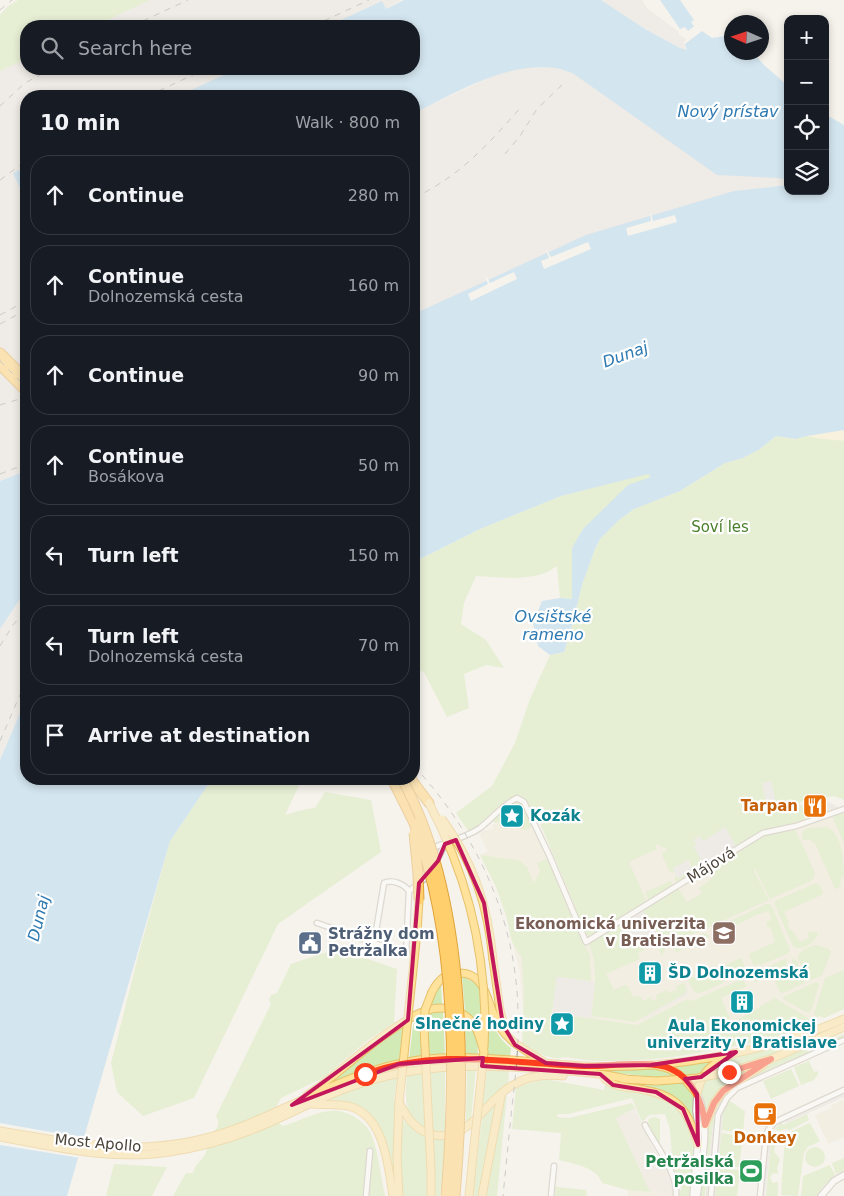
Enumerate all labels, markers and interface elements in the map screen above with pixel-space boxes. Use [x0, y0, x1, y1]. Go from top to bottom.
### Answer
north arrow [724, 15, 769, 60]
map controls [784, 15, 829, 195]
button: + [784, 15, 829, 60]
search box [20, 20, 420, 75]
icon: search [38, 34, 66, 62]
text: Search here [78, 37, 192, 59]
button: − [784, 60, 829, 105]
water label: Nový prístav [678, 102, 779, 121]
button: locate [784, 105, 829, 150]
text: 10 min [40, 111, 121, 135]
text: Walk · 800 m [295, 113, 400, 132]
button: layers [784, 150, 829, 195]
icon: ahead [41, 181, 69, 209]
text: Continue [88, 184, 184, 206]
text: 280 m [348, 186, 399, 205]
text: Continue [88, 265, 184, 287]
icon: ahead [41, 271, 69, 299]
text: 160 m [348, 276, 399, 295]
text: Dolnozemská cesta [88, 287, 244, 306]
water label: Dunaj [600, 337, 651, 371]
icon: ahead [41, 361, 69, 389]
text: Continue [88, 364, 184, 386]
text: 90 m [358, 366, 399, 385]
text: Continue [88, 445, 184, 467]
icon: ahead [41, 451, 69, 479]
text: 50 m [358, 456, 399, 475]
text: Bosákova [88, 467, 165, 486]
park label: Soví les [691, 518, 749, 536]
icon: left [41, 541, 69, 569]
text: Turn left [88, 544, 179, 566]
text: 150 m [348, 546, 399, 565]
water label: Ovsištské rameno [515, 607, 592, 644]
text: Turn left [88, 625, 179, 647]
icon: left [41, 631, 69, 659]
text: 70 m [358, 636, 399, 655]
text: Dolnozemská cesta [88, 647, 244, 666]
icon: arrive [41, 721, 69, 749]
text: Arrive at destination [88, 724, 310, 746]
restaurant icon: Tarpan [802, 793, 828, 819]
place label: Tarpan [741, 797, 798, 815]
place icon: Kozák [499, 803, 525, 829]
place label: Kozák [530, 807, 582, 825]
street label: Májová [684, 843, 738, 887]
water label: Dunaj [24, 893, 54, 943]
place label: Ekonomická univerzita v Bratislave [515, 915, 706, 950]
school or university icon: Ekonomická univerzita v Bratislave [711, 920, 737, 946]
place label: Strážny dom Petržalka [328, 925, 435, 960]
public building icon: Strážny dom Petržalka [297, 930, 323, 956]
building icon: ŠD Dolnozemská [637, 960, 663, 986]
place label: ŠD Dolnozemská [668, 963, 809, 982]
building icon: Aula Ekonomickej univerzity v Bratislave [729, 989, 755, 1015]
place icon: Slnečné hodiny [549, 1011, 575, 1037]
place label: Slnečné hodiny [415, 1015, 544, 1033]
place label: Aula Ekonomickej univerzity v Bratislave [647, 1017, 837, 1052]
route end [718, 1061, 741, 1084]
route start [354, 1063, 377, 1086]
cafe icon: Donkey [752, 1101, 778, 1127]
place label: Donkey [734, 1129, 797, 1147]
street label: Most Apollo [54, 1130, 142, 1156]
place label: Petržalská posilka [645, 1153, 734, 1188]
sports icon: Petržalská posilka [738, 1158, 764, 1184]

